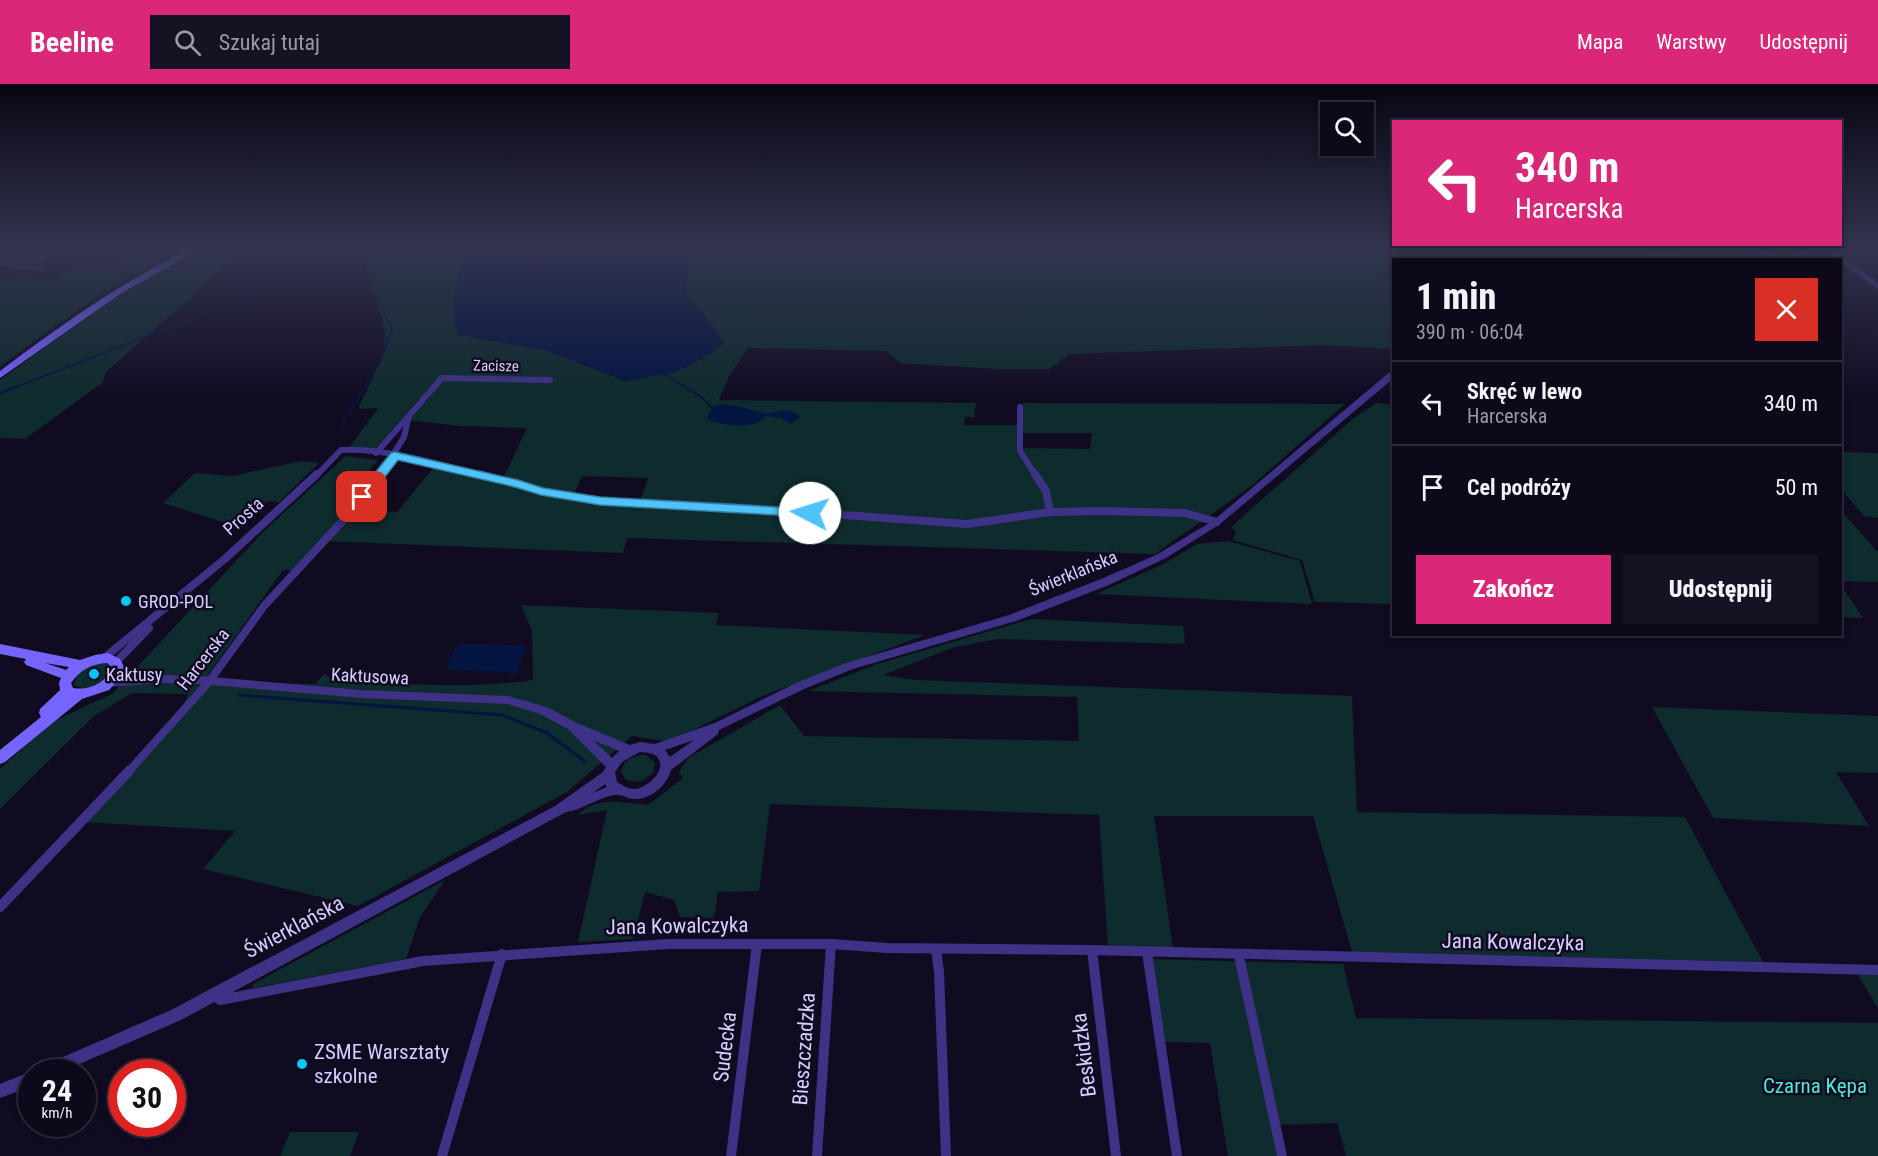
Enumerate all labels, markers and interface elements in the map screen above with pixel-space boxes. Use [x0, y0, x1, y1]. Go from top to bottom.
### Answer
search box [150, 15, 570, 69]
text: Beeline [30, 26, 114, 59]
icon: search [171, 26, 204, 59]
text: Szukaj tutaj [219, 30, 320, 55]
text: Mapa [1577, 30, 1623, 54]
text: Warstwy [1656, 30, 1727, 54]
text: Udostępnij [1760, 30, 1848, 54]
map controls [1320, 102, 1374, 156]
button: search [1320, 102, 1374, 156]
text: 340 m [1515, 143, 1620, 192]
icon: left [1416, 144, 1494, 222]
text: Harcerska [1515, 193, 1623, 225]
text: 1 min [1416, 276, 1496, 318]
button: close [1755, 278, 1818, 341]
text: 390 m · 06:04 [1416, 320, 1523, 344]
street label: Zacisze [473, 357, 519, 375]
text: Skręć w lewo [1467, 379, 1582, 404]
icon: left [1416, 387, 1449, 420]
text: 340 m [1764, 391, 1818, 416]
text: Harcerska [1467, 404, 1547, 428]
pin [336, 471, 387, 522]
icon: arrive [1416, 471, 1449, 504]
text: Cel podróży [1467, 475, 1571, 500]
text: 50 m [1775, 475, 1818, 500]
icon: arrive [345, 480, 378, 513]
position arrow [778, 481, 842, 545]
street label: Prosta [219, 493, 267, 539]
street label: Świerklańska [1026, 546, 1120, 600]
button: Zakończ [1416, 555, 1611, 624]
button: Udostępnij [1623, 555, 1818, 624]
place label: GROD-POL [138, 591, 214, 612]
marker: GROD-POL [119, 594, 133, 608]
street label: Harcerska [172, 624, 234, 694]
street label: Kaktusowa [330, 663, 410, 689]
place label: Kaktusy [106, 664, 163, 685]
marker: Kaktusy [87, 667, 101, 681]
street label: Świerklańska [240, 891, 348, 963]
street label: Jana Kowalczyka [605, 913, 749, 939]
street label: Jana Kowalczyka [1441, 929, 1585, 955]
street label: Bieszczadzka [788, 992, 820, 1106]
street label: Sudecka [709, 1011, 741, 1083]
street label: Beskidzka [1067, 1012, 1101, 1098]
place label: ZSME Warsztaty szkolne [314, 1040, 449, 1088]
marker: ZSME Warsztaty szkolne [295, 1057, 309, 1071]
speed limit sign: 30 [108, 1059, 186, 1137]
text: 24 [42, 1073, 72, 1108]
park label: Czarna Kępa [1763, 1074, 1867, 1098]
text: km/h [42, 1104, 72, 1122]

